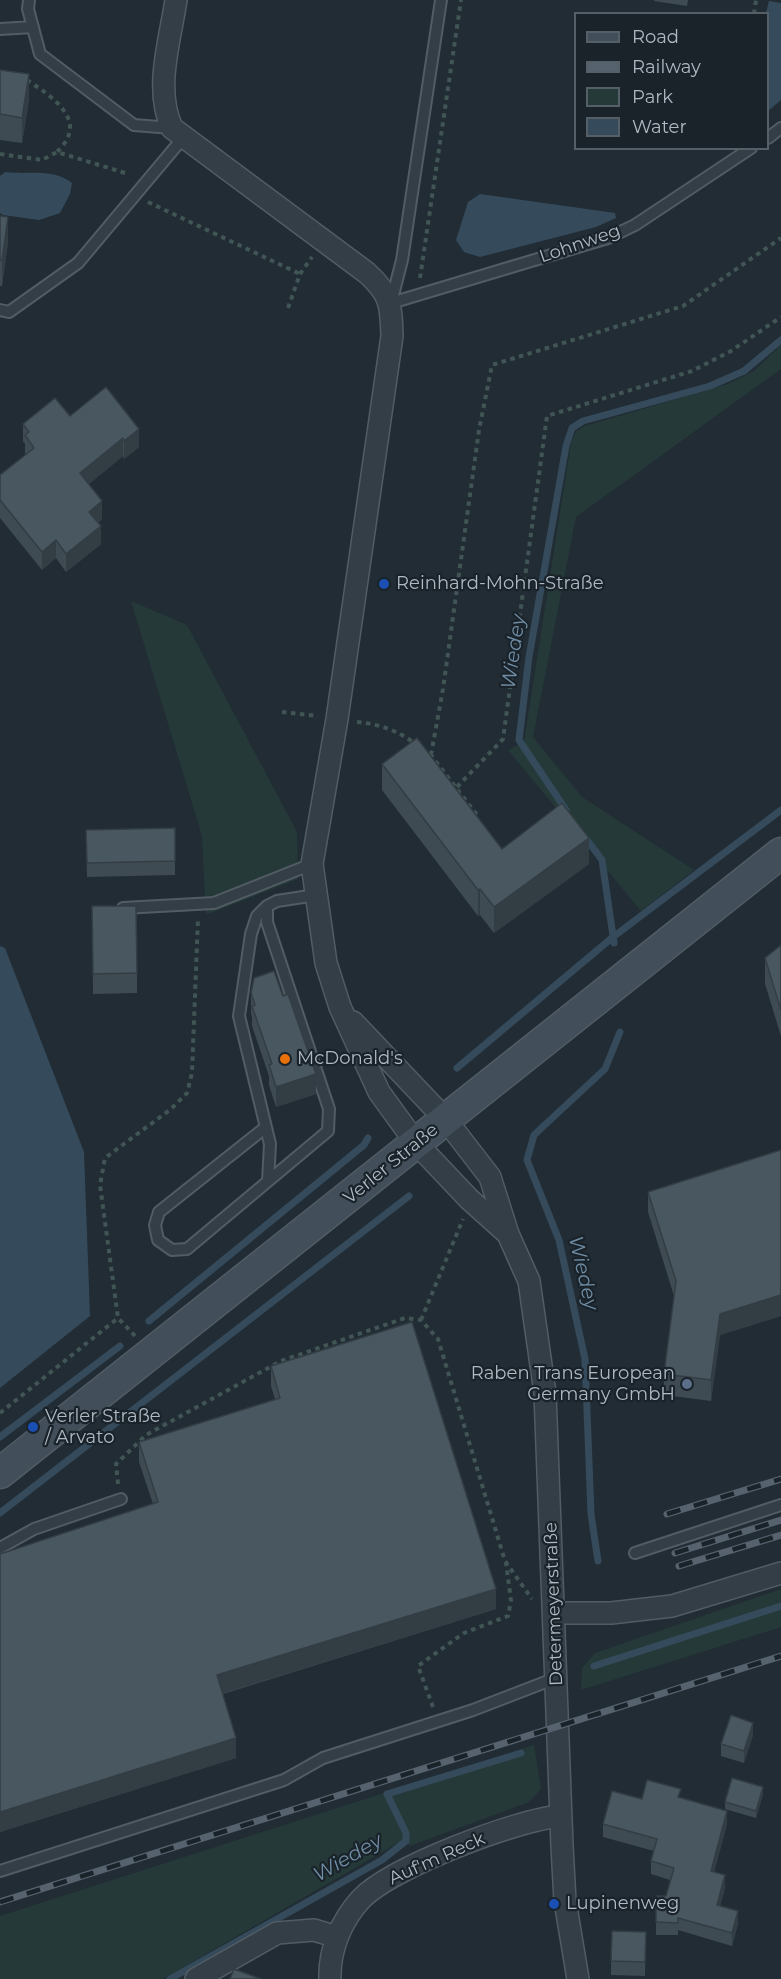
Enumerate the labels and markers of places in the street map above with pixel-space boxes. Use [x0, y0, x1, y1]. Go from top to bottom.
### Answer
place label: Reinhard-Mohn-Straße [396, 573, 604, 595]
marker: Reinhard-Mohn-Straße [377, 577, 391, 591]
place label: McDonald's [297, 1048, 403, 1070]
marker: McDonald's [278, 1052, 292, 1066]
place label: Raben Trans European Germany GmbH [471, 1363, 675, 1406]
marker: Raben Trans European Germany GmbH [680, 1377, 694, 1391]
place label: Verler Straße / Arvato [45, 1406, 161, 1448]
marker: Verler Straße / Arvato [26, 1420, 40, 1434]
place label: Lupinenweg [566, 1893, 679, 1915]
marker: Lupinenweg [547, 1897, 561, 1911]

